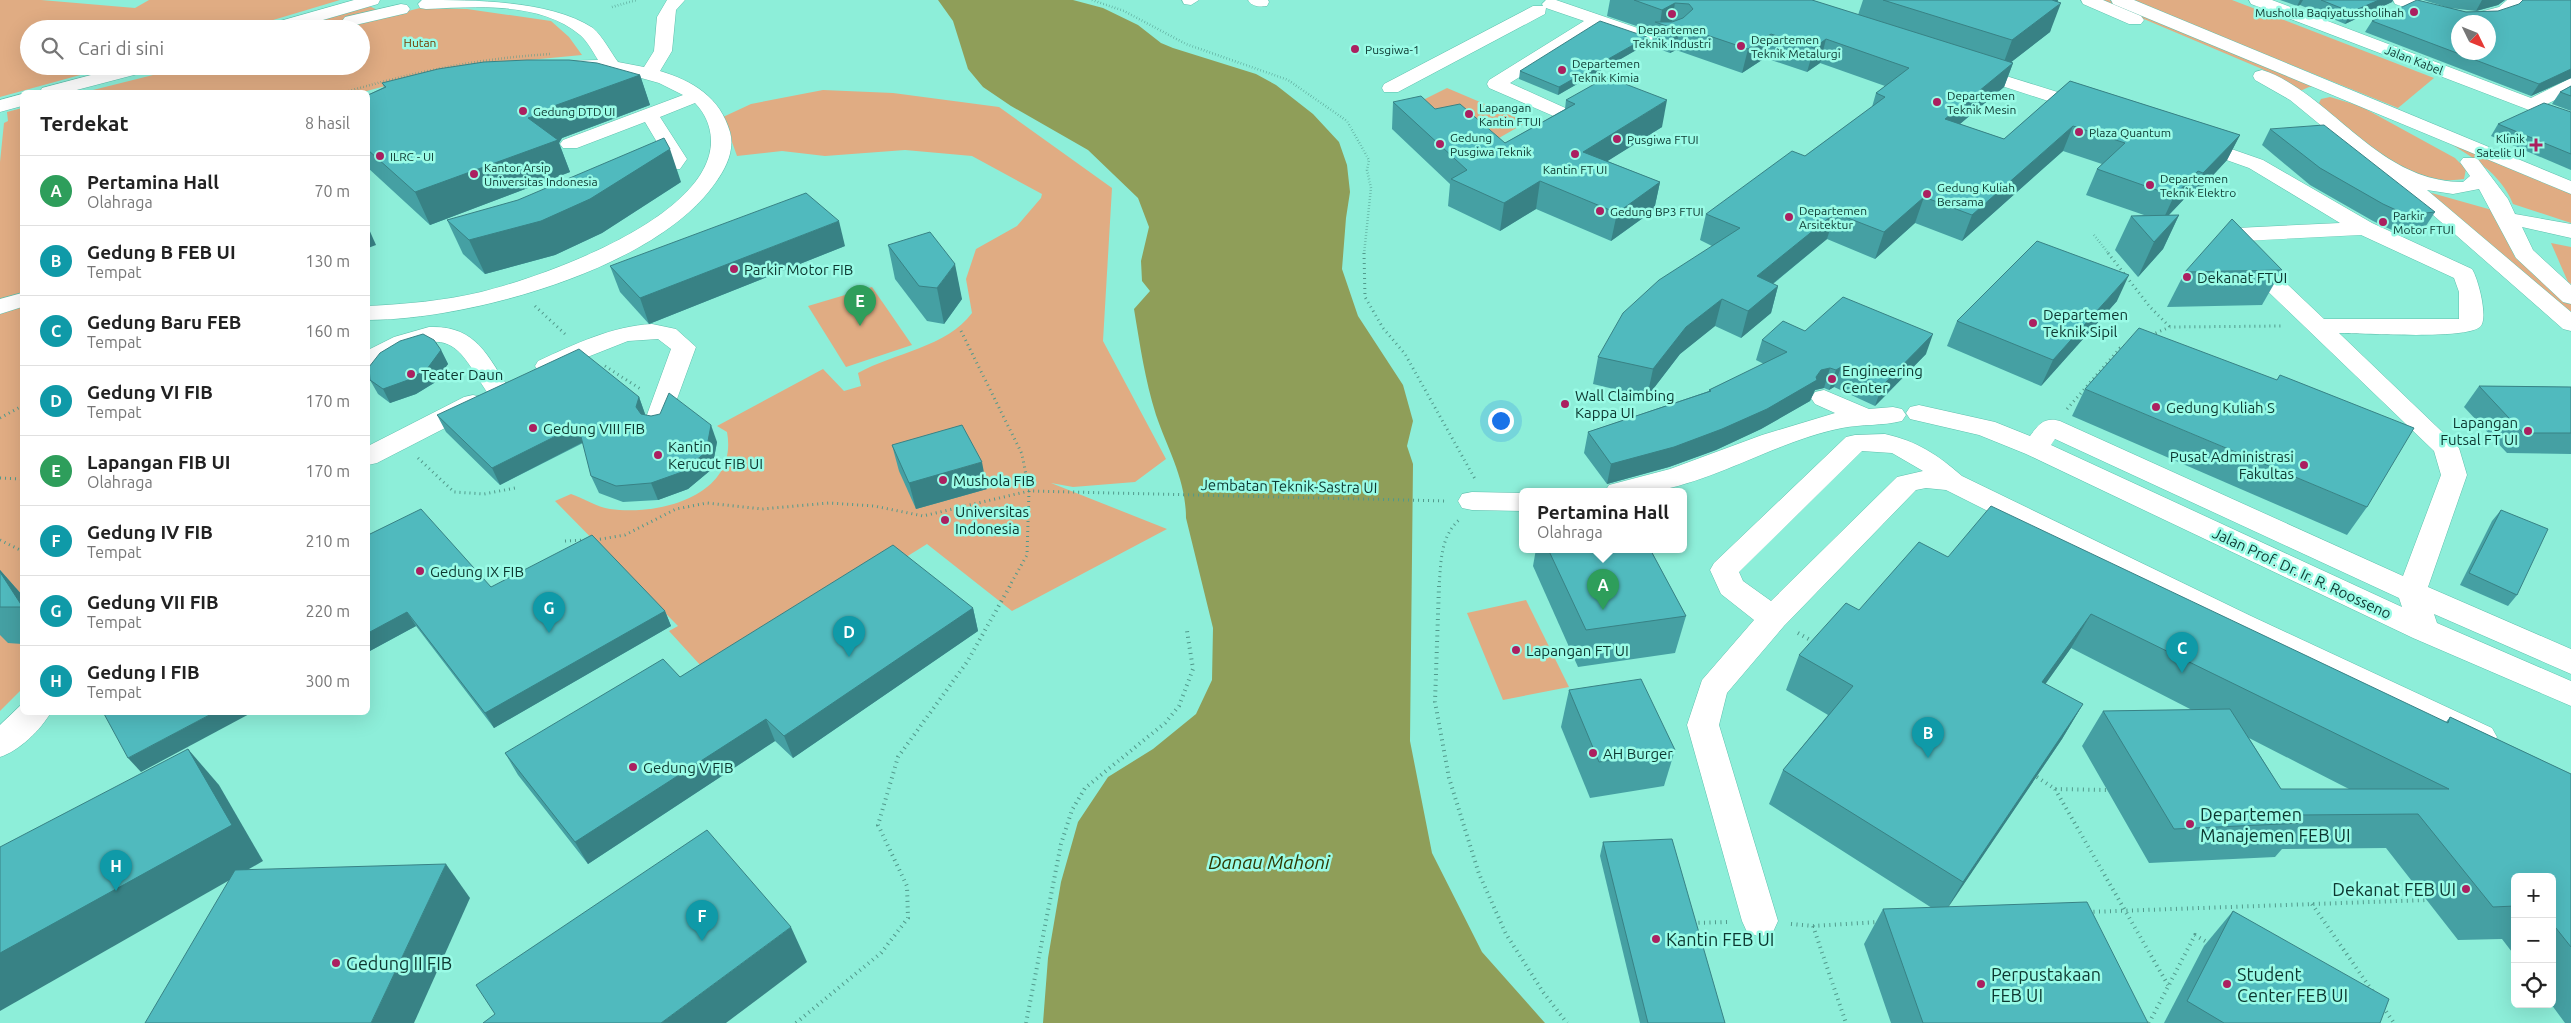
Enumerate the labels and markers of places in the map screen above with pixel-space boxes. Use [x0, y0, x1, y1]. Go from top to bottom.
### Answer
place label: Musholla Baqiyatussholihah [2255, 6, 2404, 19]
marker: Musholla Baqiyatussholihah [2408, 6, 2420, 18]
marker: Departemen Teknik Industri [1666, 8, 1678, 20]
place label: Departemen Teknik Industri [1633, 23, 1711, 50]
place label: Departemen Teknik Metalurgi [1751, 33, 1841, 60]
marker: Departemen Teknik Metalurgi [1735, 40, 1747, 52]
marker: Pusgiwa-1 [1349, 43, 1361, 55]
place label: Pusgiwa-1 [1365, 43, 1420, 56]
place label: Departemen Teknik Kimia [1572, 57, 1640, 84]
marker: Departemen Teknik Kimia [1556, 64, 1568, 76]
place label: Departemen Teknik Mesin [1947, 89, 2016, 116]
marker: Departemen Teknik Mesin [1931, 96, 1943, 108]
place label: Lapangan Kantin FTUI [1479, 101, 1541, 128]
marker: Gedung DTD UI [517, 105, 529, 117]
place label: Gedung DTD UI [533, 105, 615, 118]
marker: Lapangan Kantin FTUI [1463, 108, 1475, 120]
marker: Plaza Quantum [2073, 126, 2085, 138]
place label: Plaza Quantum [2089, 126, 2171, 139]
place label: Gedung Pusgiwa Teknik [1450, 131, 1532, 158]
place label: Klinik Satelit UI [2476, 132, 2525, 159]
marker: Pusgiwa FTUI [1611, 133, 1623, 145]
place label: Pusgiwa FTUI [1627, 133, 1699, 146]
marker: Gedung Pusgiwa Teknik [1434, 138, 1446, 150]
marker: Klinik Satelit UI [2529, 138, 2543, 152]
marker: Kantin FT UI [1569, 148, 1581, 160]
marker: ILRC - UI [374, 150, 386, 162]
place label: ILRC - UI [390, 150, 434, 163]
place label: Kantor Arsip Universitas Indonesia [484, 161, 598, 188]
place label: Kantin FT UI [1543, 163, 1607, 176]
marker: Kantor Arsip Universitas Indonesia [468, 168, 480, 180]
place label: Departemen Teknik Elektro [2160, 172, 2236, 199]
marker: Departemen Teknik Elektro [2144, 179, 2156, 191]
place label: Gedung Kuliah Bersama [1937, 181, 2015, 208]
marker: Gedung Kuliah Bersama [1921, 188, 1933, 200]
place label: Departemen Arsitektur [1799, 204, 1867, 231]
marker: Gedung BP3 FTUI [1594, 205, 1606, 217]
place label: Gedung BP3 FTUI [1610, 205, 1704, 218]
place label: Parkir Motor FTUI [2393, 209, 2454, 236]
marker: Departemen Arsitektur [1783, 211, 1795, 223]
marker: Parkir Motor FTUI [2377, 216, 2389, 228]
place label: Parkir Motor FIB [744, 261, 853, 278]
marker: Parkir Motor FIB [728, 263, 740, 275]
place label: Dekanat FTUI [2197, 269, 2287, 286]
marker: Dekanat FTUI [2181, 271, 2193, 283]
pin: E [844, 285, 876, 326]
place label: Departemen Teknik Sipil [2043, 306, 2128, 340]
marker: Departemen Teknik Sipil [2027, 317, 2039, 329]
place label: Engineering Center [1842, 362, 1923, 396]
place label: Teater Daun [421, 366, 503, 383]
marker: Teater Daun [405, 368, 417, 380]
marker: Engineering Center [1826, 373, 1838, 385]
place label: Wall Claimbing Kappa UI [1575, 387, 1675, 421]
marker: Wall Claimbing Kappa UI [1559, 398, 1571, 410]
place label: Gedung Kuliah S [2166, 399, 2275, 416]
marker: Gedung Kuliah S [2150, 401, 2162, 413]
place label: Lapangan Futsal FT UI [2440, 414, 2518, 448]
place label: Gedung VIII FIB [543, 420, 645, 437]
marker: Gedung VIII FIB [527, 422, 539, 434]
marker: Lapangan Futsal FT UI [2522, 425, 2534, 437]
place label: Kantin Kerucut FIB UI [668, 438, 763, 472]
place label: Pusat Administrasi Fakultas [2170, 448, 2294, 482]
marker: Kantin Kerucut FIB UI [652, 449, 664, 461]
marker: Pusat Administrasi Fakultas [2298, 459, 2310, 471]
place label: Mushola FIB [953, 472, 1035, 489]
marker: Mushola FIB [937, 474, 949, 486]
place label: Universitas Indonesia [955, 503, 1029, 537]
marker: Universitas Indonesia [939, 514, 951, 526]
place label: Gedung IX FIB [430, 563, 524, 580]
marker: Gedung IX FIB [414, 565, 426, 577]
pin: A [1587, 569, 1619, 610]
pin: G [533, 592, 565, 633]
pin: D [833, 616, 865, 657]
pin: C [2166, 632, 2198, 673]
place label: Lapangan FT UI [1526, 642, 1629, 659]
marker: Lapangan FT UI [1510, 644, 1522, 656]
pin: B [1912, 717, 1944, 758]
place label: AH Burger [1603, 745, 1673, 762]
marker: AH Burger [1587, 747, 1599, 759]
place label: Gedung V FIB [643, 759, 733, 776]
marker: Gedung V FIB [627, 761, 639, 773]
place label: Departemen Manajemen FEB UI [2200, 804, 2351, 845]
marker: Departemen Manajemen FEB UI [2184, 818, 2196, 830]
pin: H [100, 850, 132, 891]
place label: Dekanat FEB UI [2332, 879, 2456, 899]
marker: Dekanat FEB UI [2460, 883, 2472, 895]
pin: F [686, 900, 718, 941]
place label: Kantin FEB UI [1666, 929, 1774, 949]
marker: Kantin FEB UI [1650, 933, 1662, 945]
place label: Gedung II FIB [346, 953, 452, 973]
marker: Gedung II FIB [330, 957, 342, 969]
place label: Perpustakaan FEB UI [1991, 964, 2101, 1005]
place label: Student Center FEB UI [2237, 964, 2348, 1005]
marker: Perpustakaan FEB UI [1975, 978, 1987, 990]
marker: Student Center FEB UI [2221, 978, 2233, 990]

